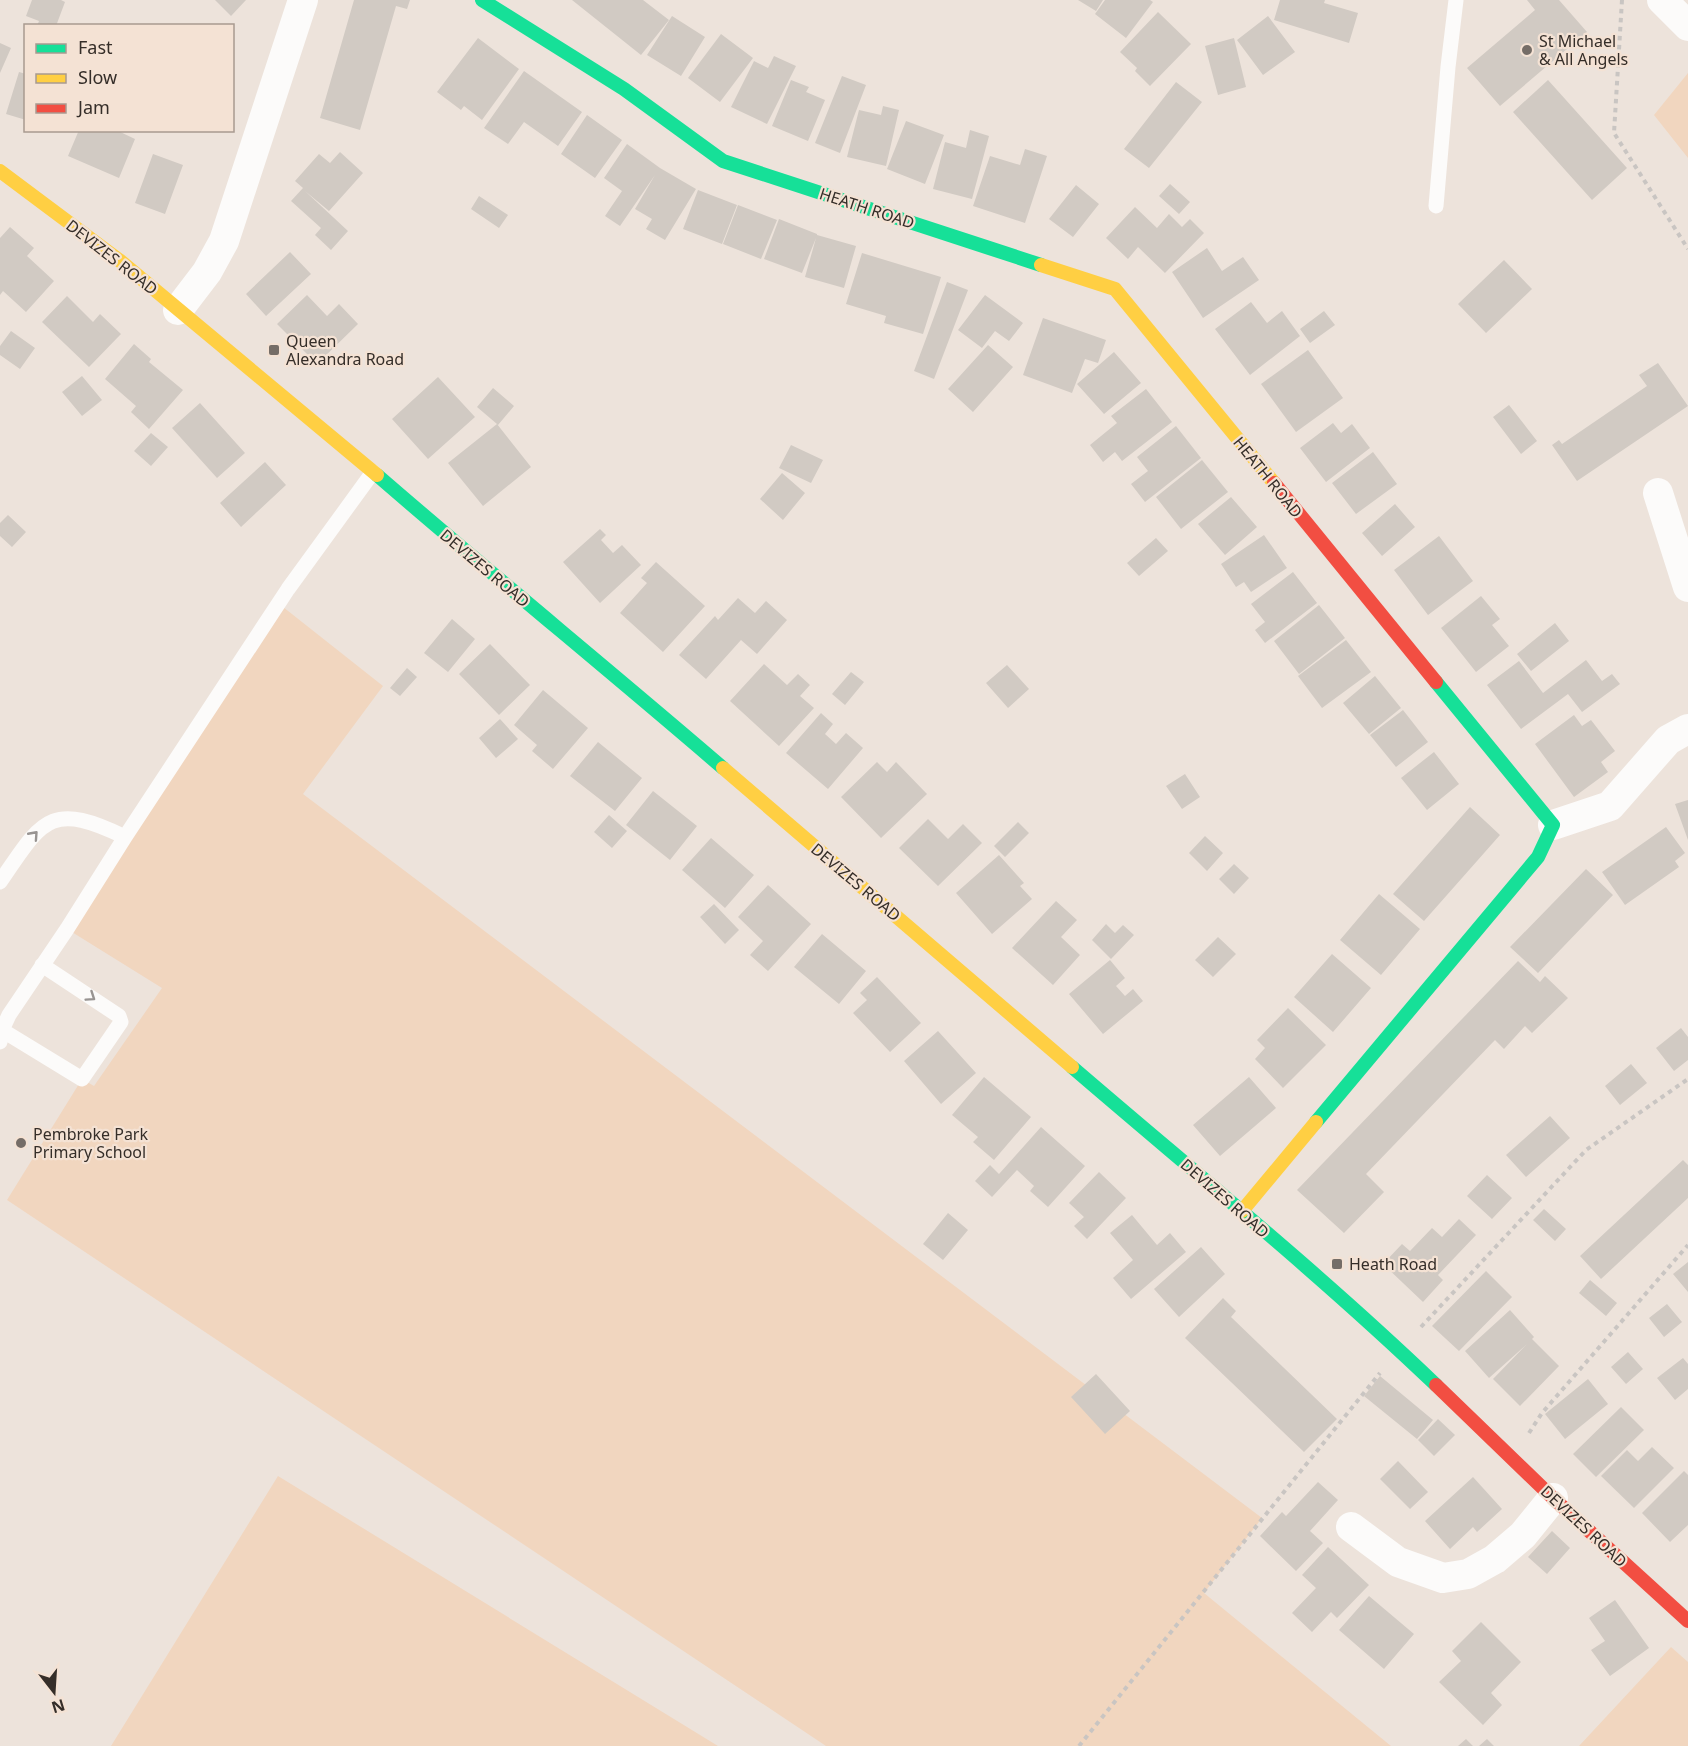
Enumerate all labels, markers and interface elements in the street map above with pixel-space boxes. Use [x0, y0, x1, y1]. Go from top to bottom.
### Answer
legend [24, 24, 234, 132]
place label: St Michael & All Angels [1539, 30, 1628, 70]
text: Fast [78, 35, 113, 59]
marker: St Michael & All Angels [1520, 43, 1534, 57]
text: Slow [78, 65, 117, 89]
text: Jam [76, 95, 110, 119]
street label: HEATH ROAD [817, 182, 917, 234]
street label: DEVIZES ROAD [62, 214, 162, 300]
place label: Queen Alexandra Road [286, 330, 404, 370]
marker: Queen Alexandra Road [267, 343, 281, 357]
street label: HEATH ROAD [1228, 432, 1308, 522]
street label: DEVIZES ROAD [436, 524, 534, 612]
one-way arrow [27, 831, 38, 842]
street label: DEVIZES ROAD [807, 838, 905, 926]
one-way arrow [84, 990, 95, 1001]
place label: Pembroke Park Primary School [33, 1123, 148, 1163]
marker: Pembroke Park Primary School [14, 1136, 28, 1150]
street label: DEVIZES ROAD [1176, 1153, 1274, 1243]
place label: Heath Road [1349, 1253, 1437, 1275]
marker: Heath Road [1330, 1257, 1344, 1271]
street label: DEVIZES ROAD [1536, 1480, 1632, 1572]
north arrow [24, 1662, 84, 1722]
text: N [49, 1694, 68, 1719]

